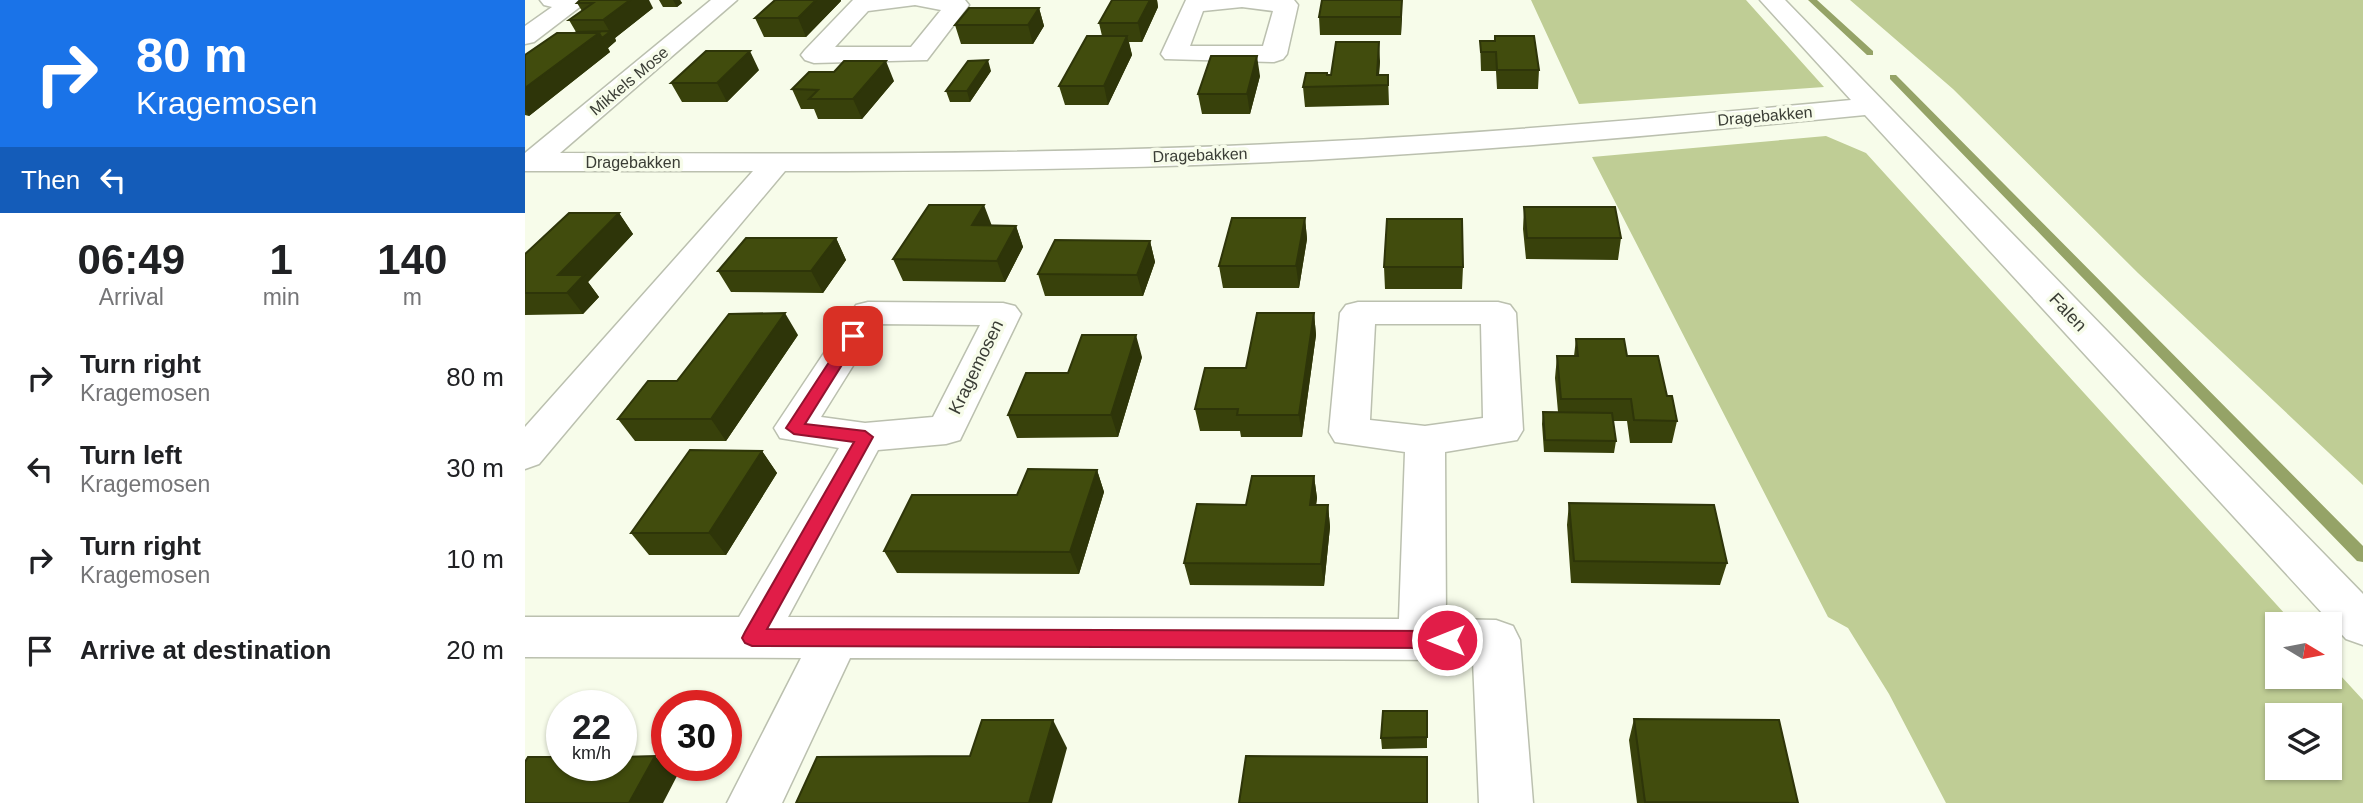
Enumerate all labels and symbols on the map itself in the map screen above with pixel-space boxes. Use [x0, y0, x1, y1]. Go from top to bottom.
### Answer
street label: Mikkels Mose [586, 43, 672, 119]
street label: Dragebakken [1717, 103, 1813, 129]
street label: Dragebakken [1152, 145, 1248, 165]
street label: Dragebakken [585, 154, 681, 171]
street label: Falen [2045, 289, 2091, 335]
pin [823, 306, 883, 366]
street label: Kragemosen [945, 317, 1007, 417]
position arrow [1410, 603, 1484, 677]
north arrow [2265, 612, 2341, 690]
speed limit sign: 30 [651, 690, 742, 781]

